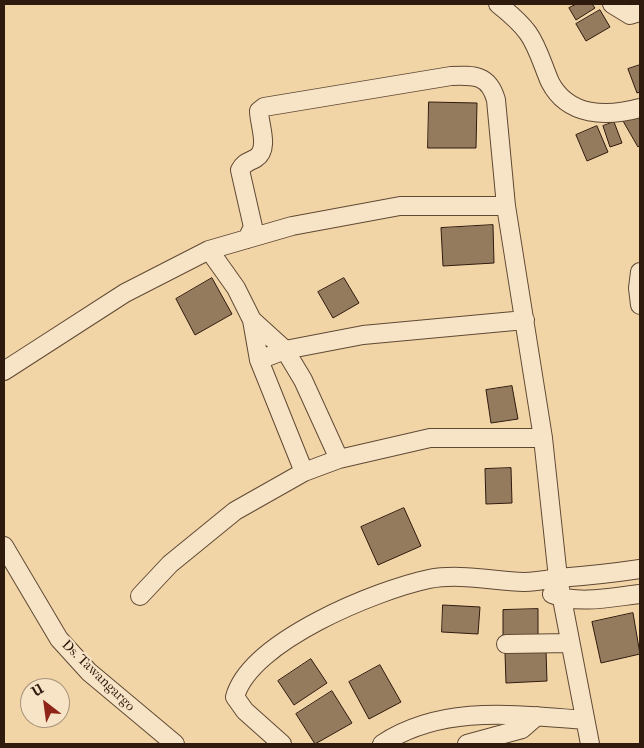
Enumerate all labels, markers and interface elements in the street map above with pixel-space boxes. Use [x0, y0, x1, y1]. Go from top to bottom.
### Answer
street label: Ds. Tawangargo [58, 637, 138, 715]
north arrow [20, 678, 70, 728]
text: U [29, 680, 47, 701]

